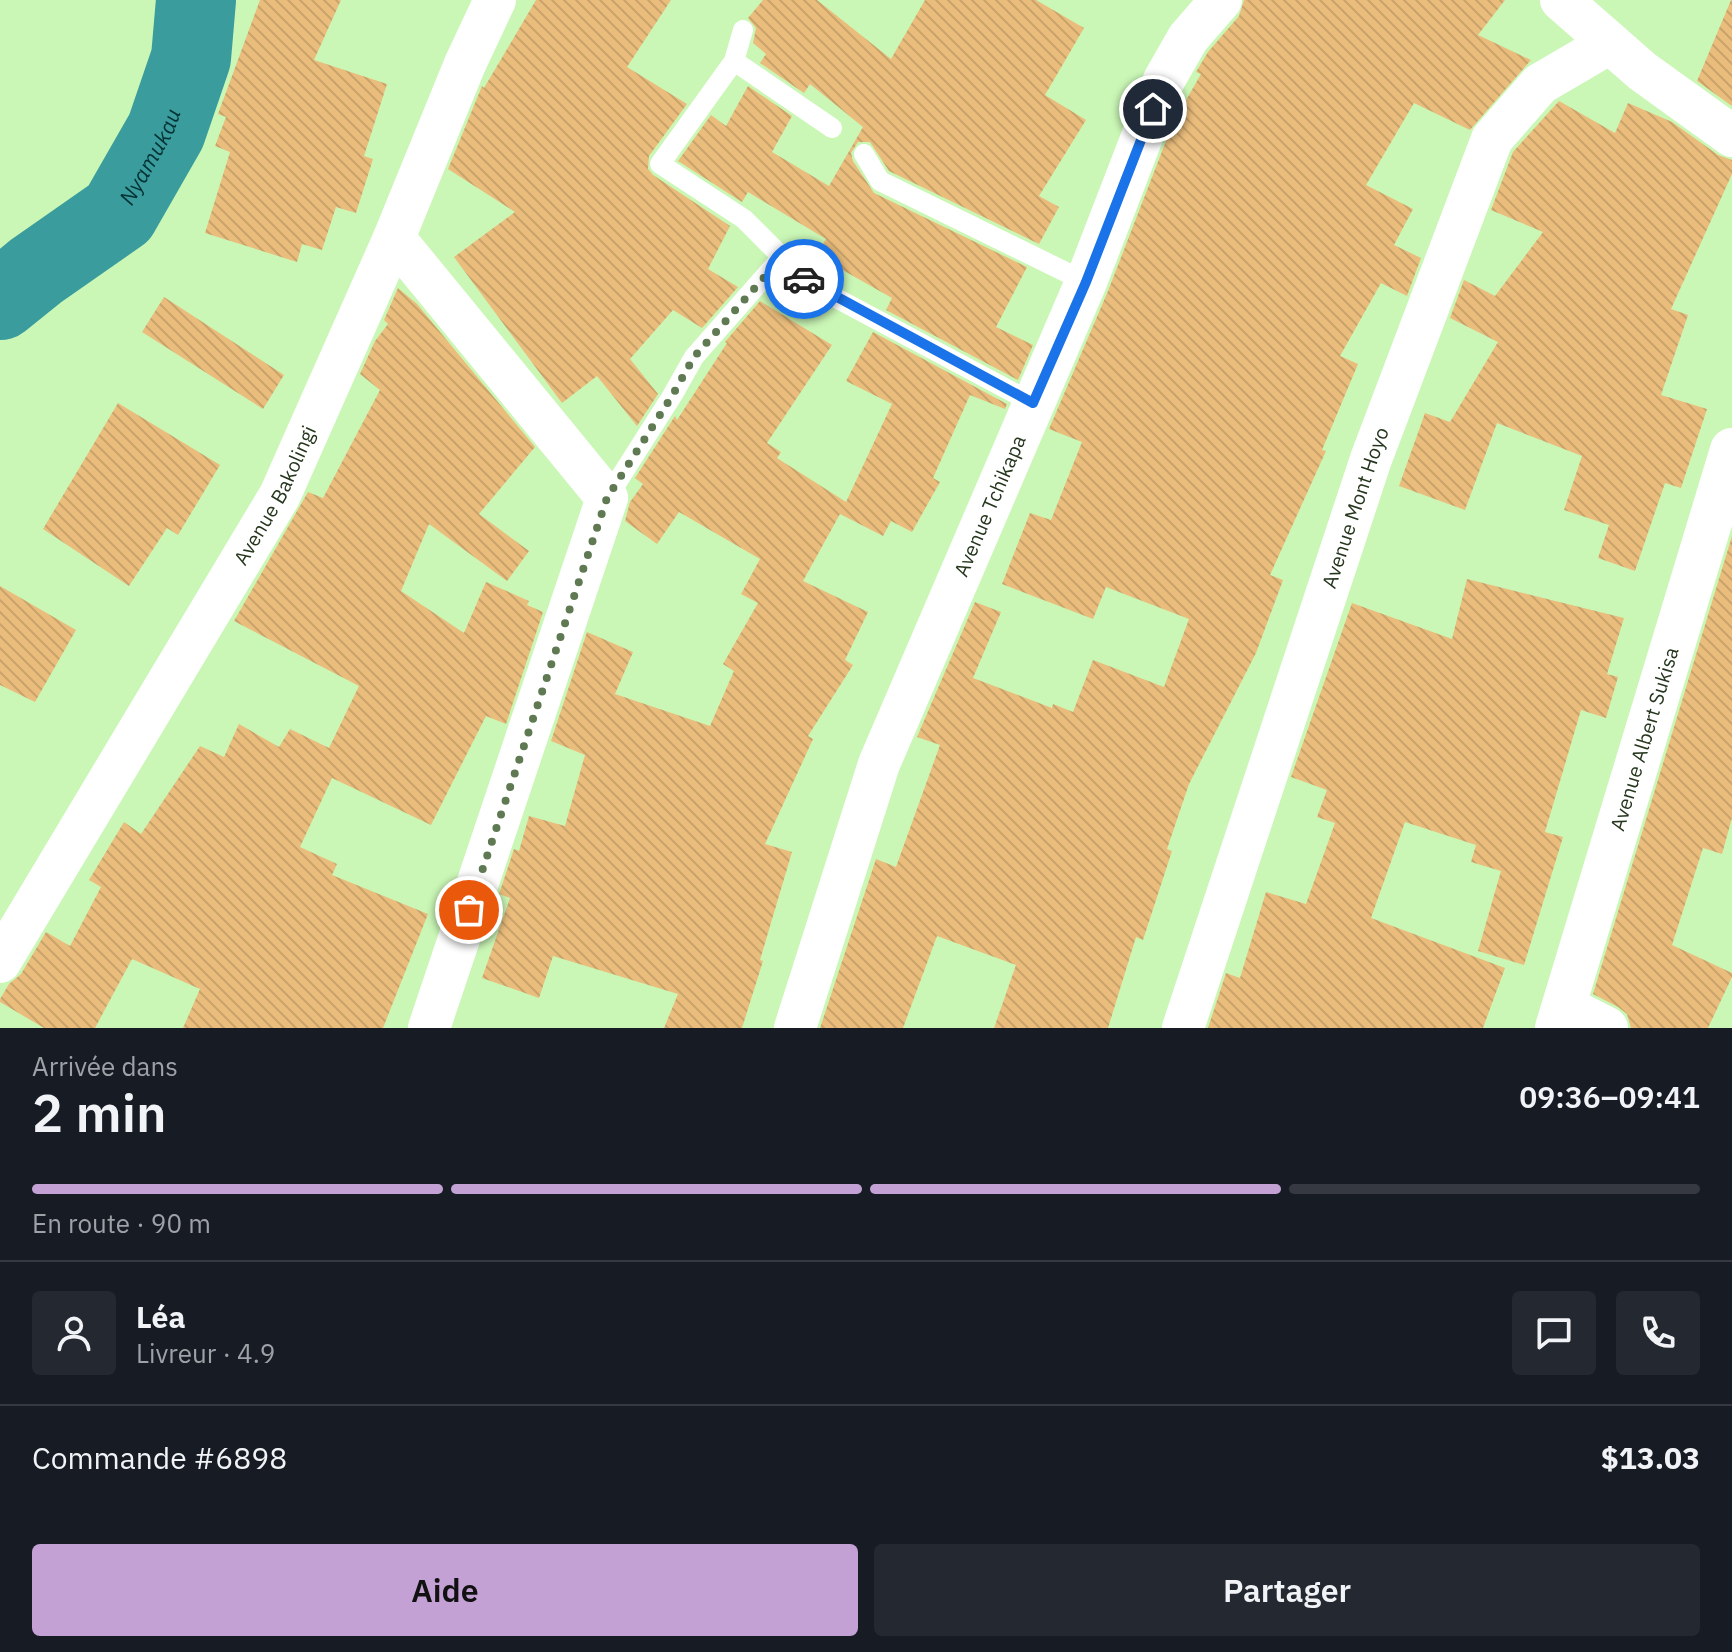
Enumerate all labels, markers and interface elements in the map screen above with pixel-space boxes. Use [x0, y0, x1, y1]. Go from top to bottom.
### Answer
pin [1119, 75, 1187, 143]
icon: home [1131, 87, 1175, 131]
water label: Nyamukau [112, 105, 187, 210]
courier [764, 239, 844, 319]
icon: car [782, 257, 826, 301]
street label: Avenue Bakolingi [227, 421, 322, 570]
street label: Avenue Mont Hoyo [1315, 423, 1395, 592]
street label: Avenue Tchikapa [947, 430, 1032, 581]
street label: Avenue Albert Sukisa [1603, 643, 1685, 834]
pin [435, 876, 503, 944]
icon: bag [447, 888, 491, 932]
text: Arrivée dans [32, 1049, 178, 1083]
text: 09:36–09:41 [1519, 1077, 1700, 1116]
text: 2 min [32, 1079, 167, 1146]
text: En route · 90 m [32, 1206, 211, 1240]
button: person [32, 1291, 116, 1375]
button: chat [1512, 1291, 1596, 1375]
button: phone [1616, 1291, 1700, 1375]
text: Léa [136, 1297, 186, 1336]
text: Livreur · 4.9 [136, 1336, 275, 1370]
text: Commande #6898 [32, 1438, 287, 1477]
text: $13.03 [1601, 1438, 1700, 1477]
button: Aide [32, 1544, 858, 1636]
button: Partager [874, 1544, 1700, 1636]

